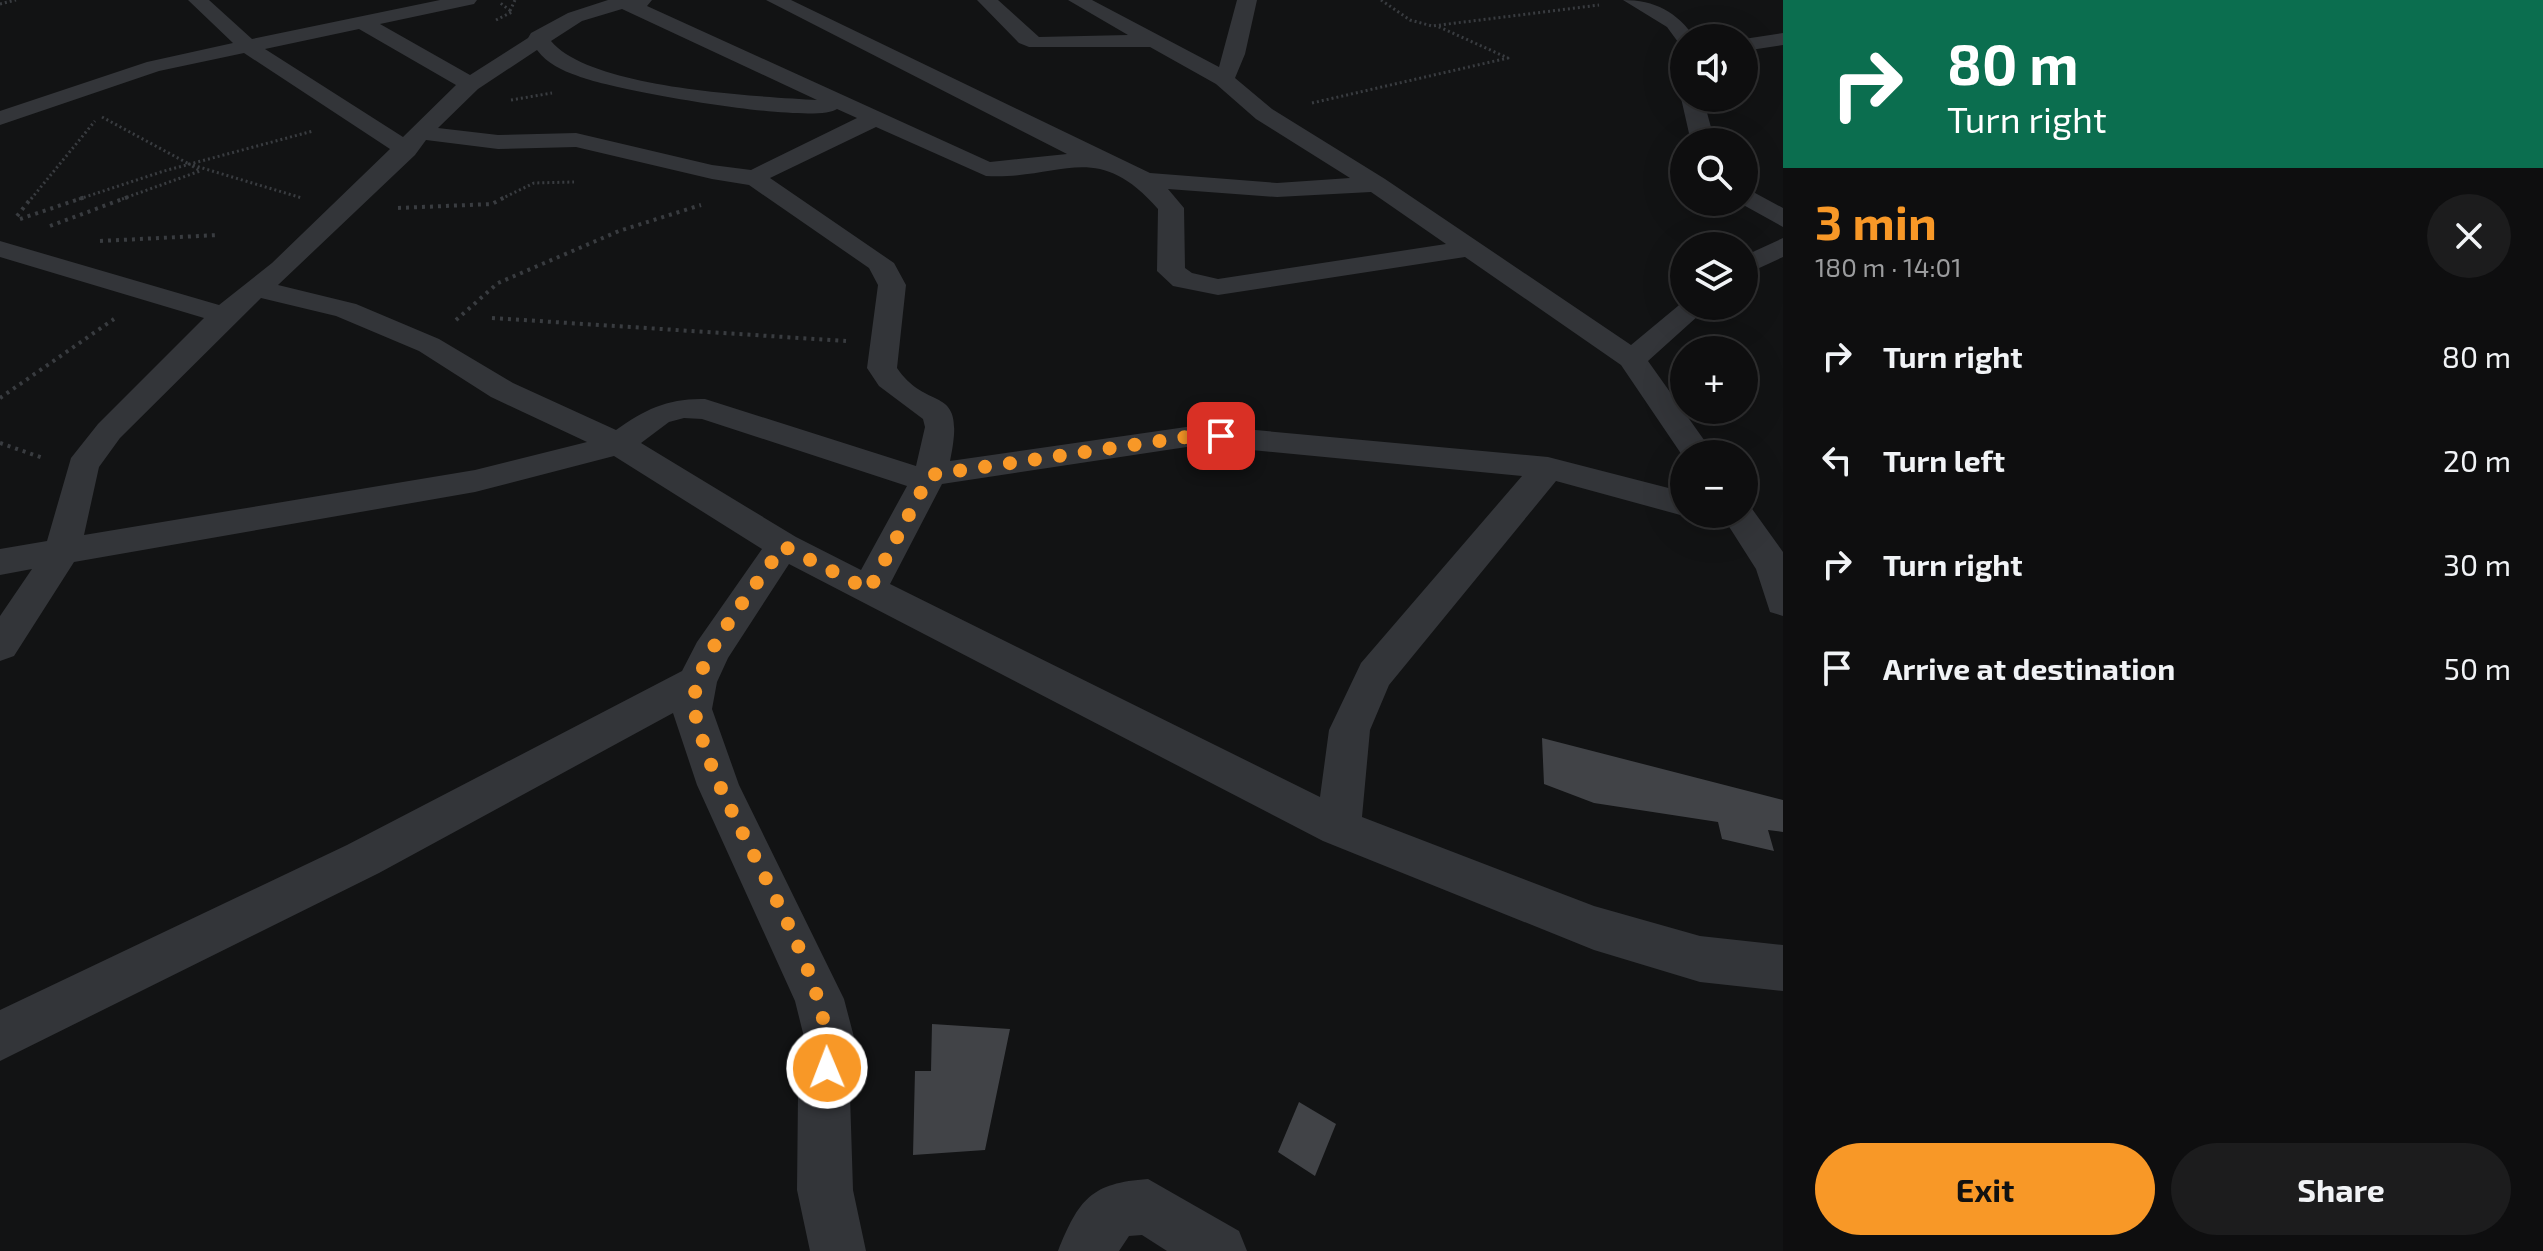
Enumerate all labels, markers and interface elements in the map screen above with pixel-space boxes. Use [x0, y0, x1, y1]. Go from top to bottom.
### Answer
map controls [1670, 24, 1758, 528]
button: sound [1670, 24, 1758, 112]
text: 80 m [1947, 29, 2079, 96]
icon: right [1815, 32, 1919, 136]
text: Turn right [1947, 97, 2107, 140]
button: search [1670, 128, 1758, 216]
text: 3 min [1815, 192, 1937, 250]
button: close [2427, 194, 2511, 278]
button: layers [1670, 232, 1758, 320]
text: 180 m · 14:01 [1815, 251, 1962, 282]
icon: right [1815, 334, 1859, 378]
button: + [1670, 336, 1758, 424]
text: Turn right [1883, 338, 2023, 374]
text: 80 m [2442, 338, 2511, 374]
pin [1187, 402, 1255, 470]
icon: arrive [1199, 414, 1243, 458]
icon: left [1815, 438, 1859, 482]
button: − [1670, 440, 1758, 528]
text: Turn left [1883, 442, 2005, 478]
text: 20 m [2443, 442, 2511, 478]
icon: right [1815, 542, 1859, 586]
text: Turn right [1883, 546, 2023, 582]
text: 30 m [2443, 546, 2511, 582]
icon: arrive [1815, 646, 1859, 690]
text: Arrive at destination [1883, 650, 2175, 686]
text: 50 m [2444, 650, 2511, 686]
position arrow [785, 1026, 869, 1110]
button: Exit [1815, 1143, 2155, 1235]
button: Share [2171, 1143, 2511, 1235]

